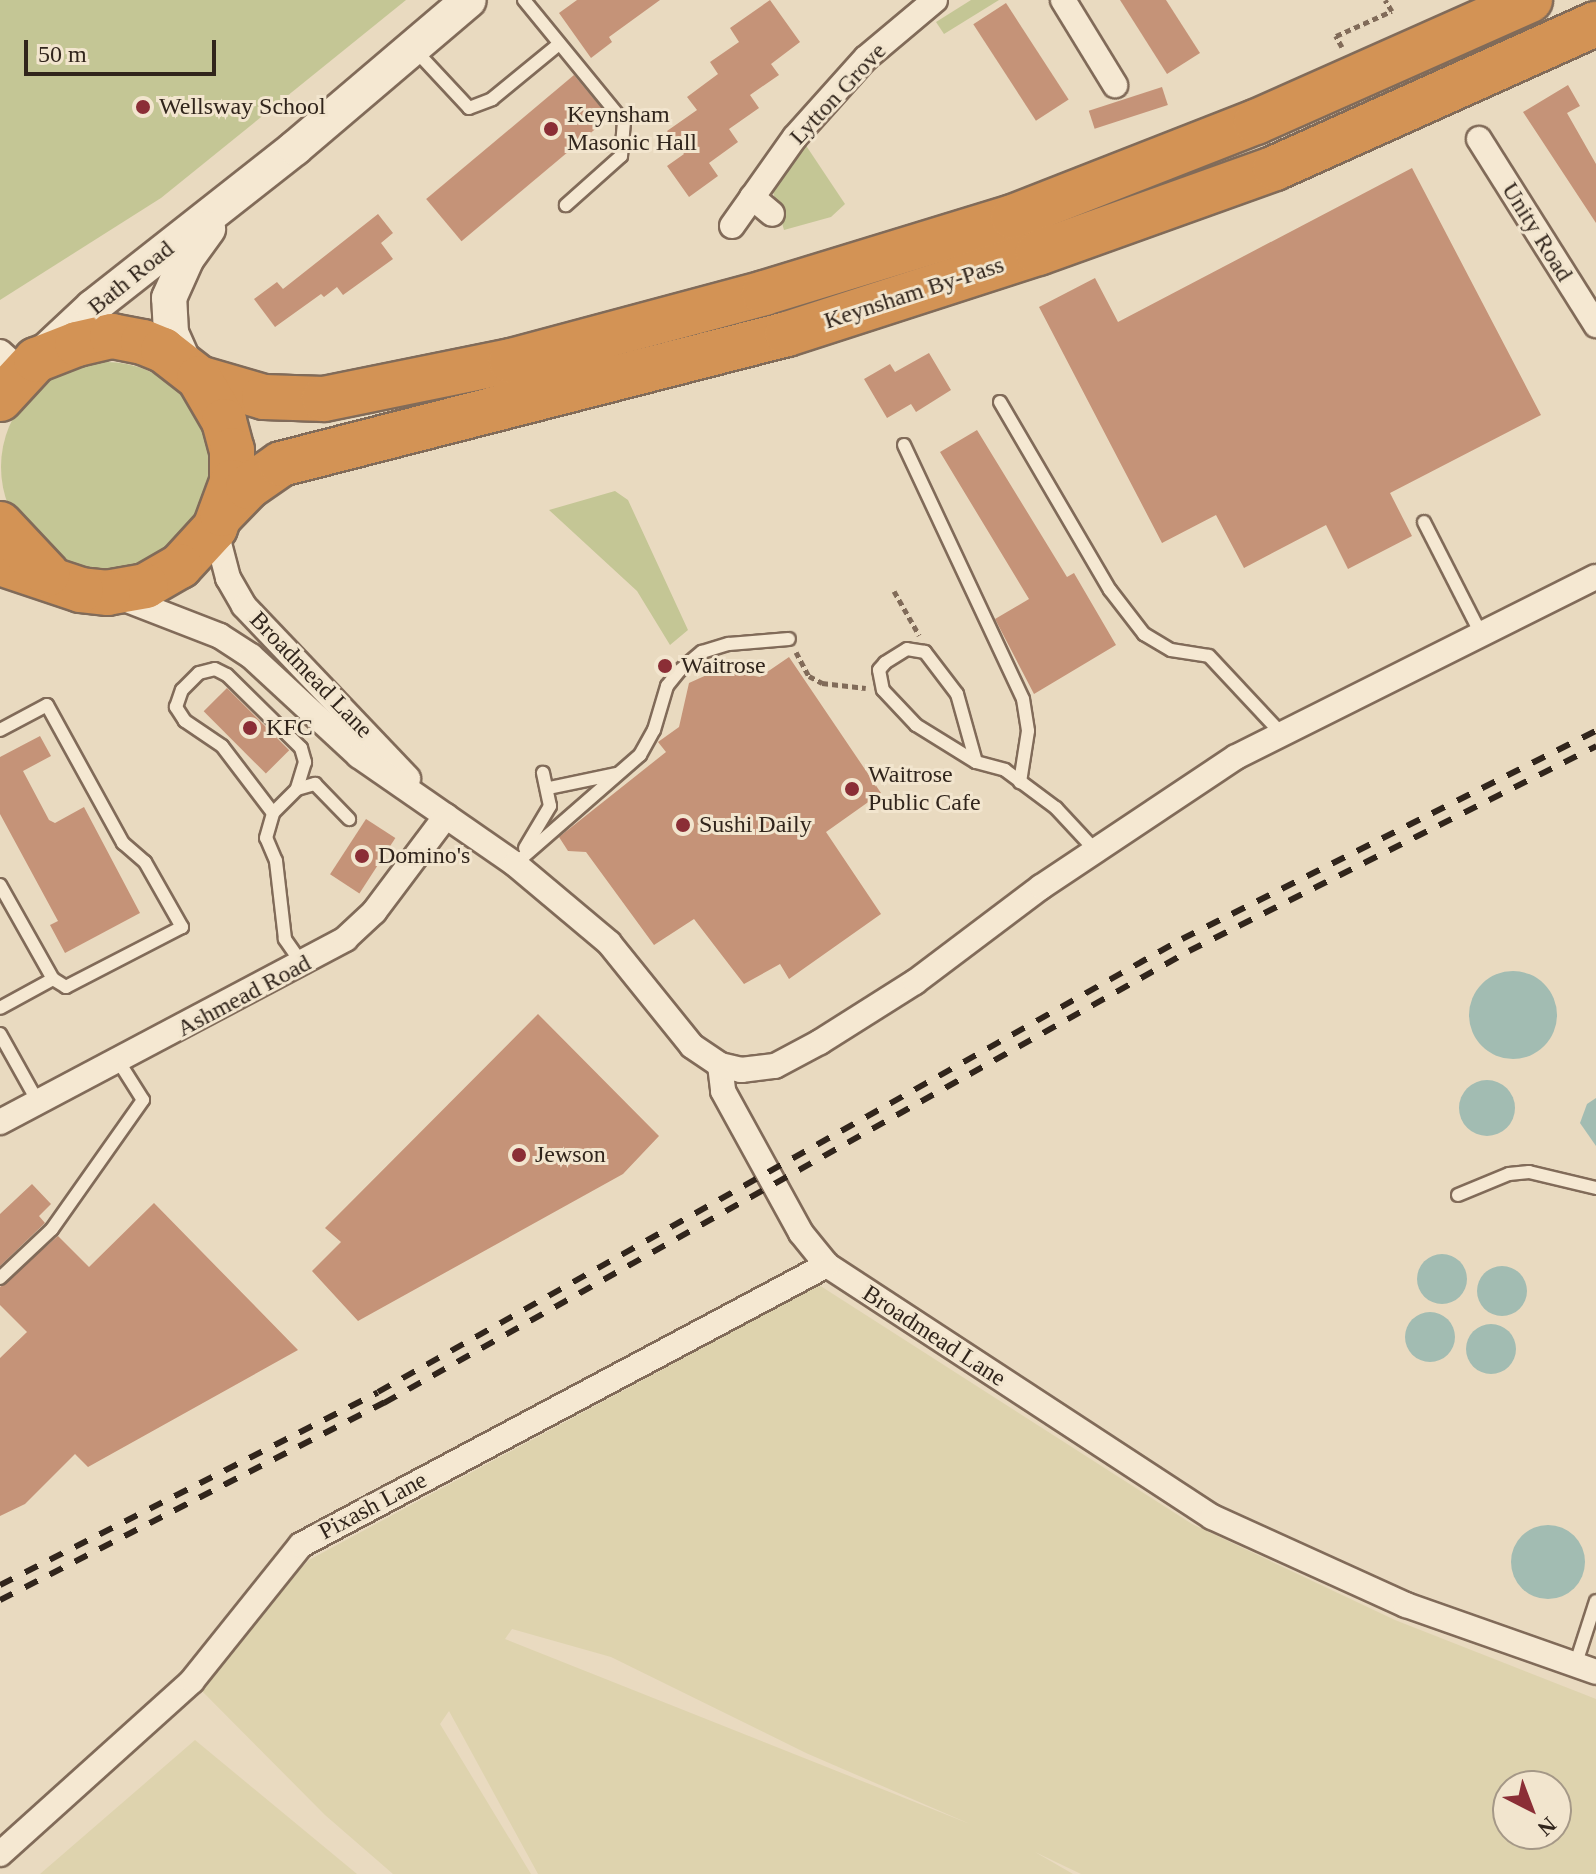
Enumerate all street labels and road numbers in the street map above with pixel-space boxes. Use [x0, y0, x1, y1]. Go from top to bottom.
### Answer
street label: Lytton Grove [784, 37, 892, 151]
street label: Unity Road [1495, 177, 1579, 287]
street label: Bath Road [82, 235, 180, 321]
street label: Keynsham By-Pass [820, 250, 1008, 336]
street label: Broadmead Lane [243, 606, 379, 744]
street label: Ashmead Road [172, 949, 316, 1043]
street label: Broadmead Lane [857, 1279, 1011, 1393]
street label: Pixash Lane [314, 1466, 432, 1546]

